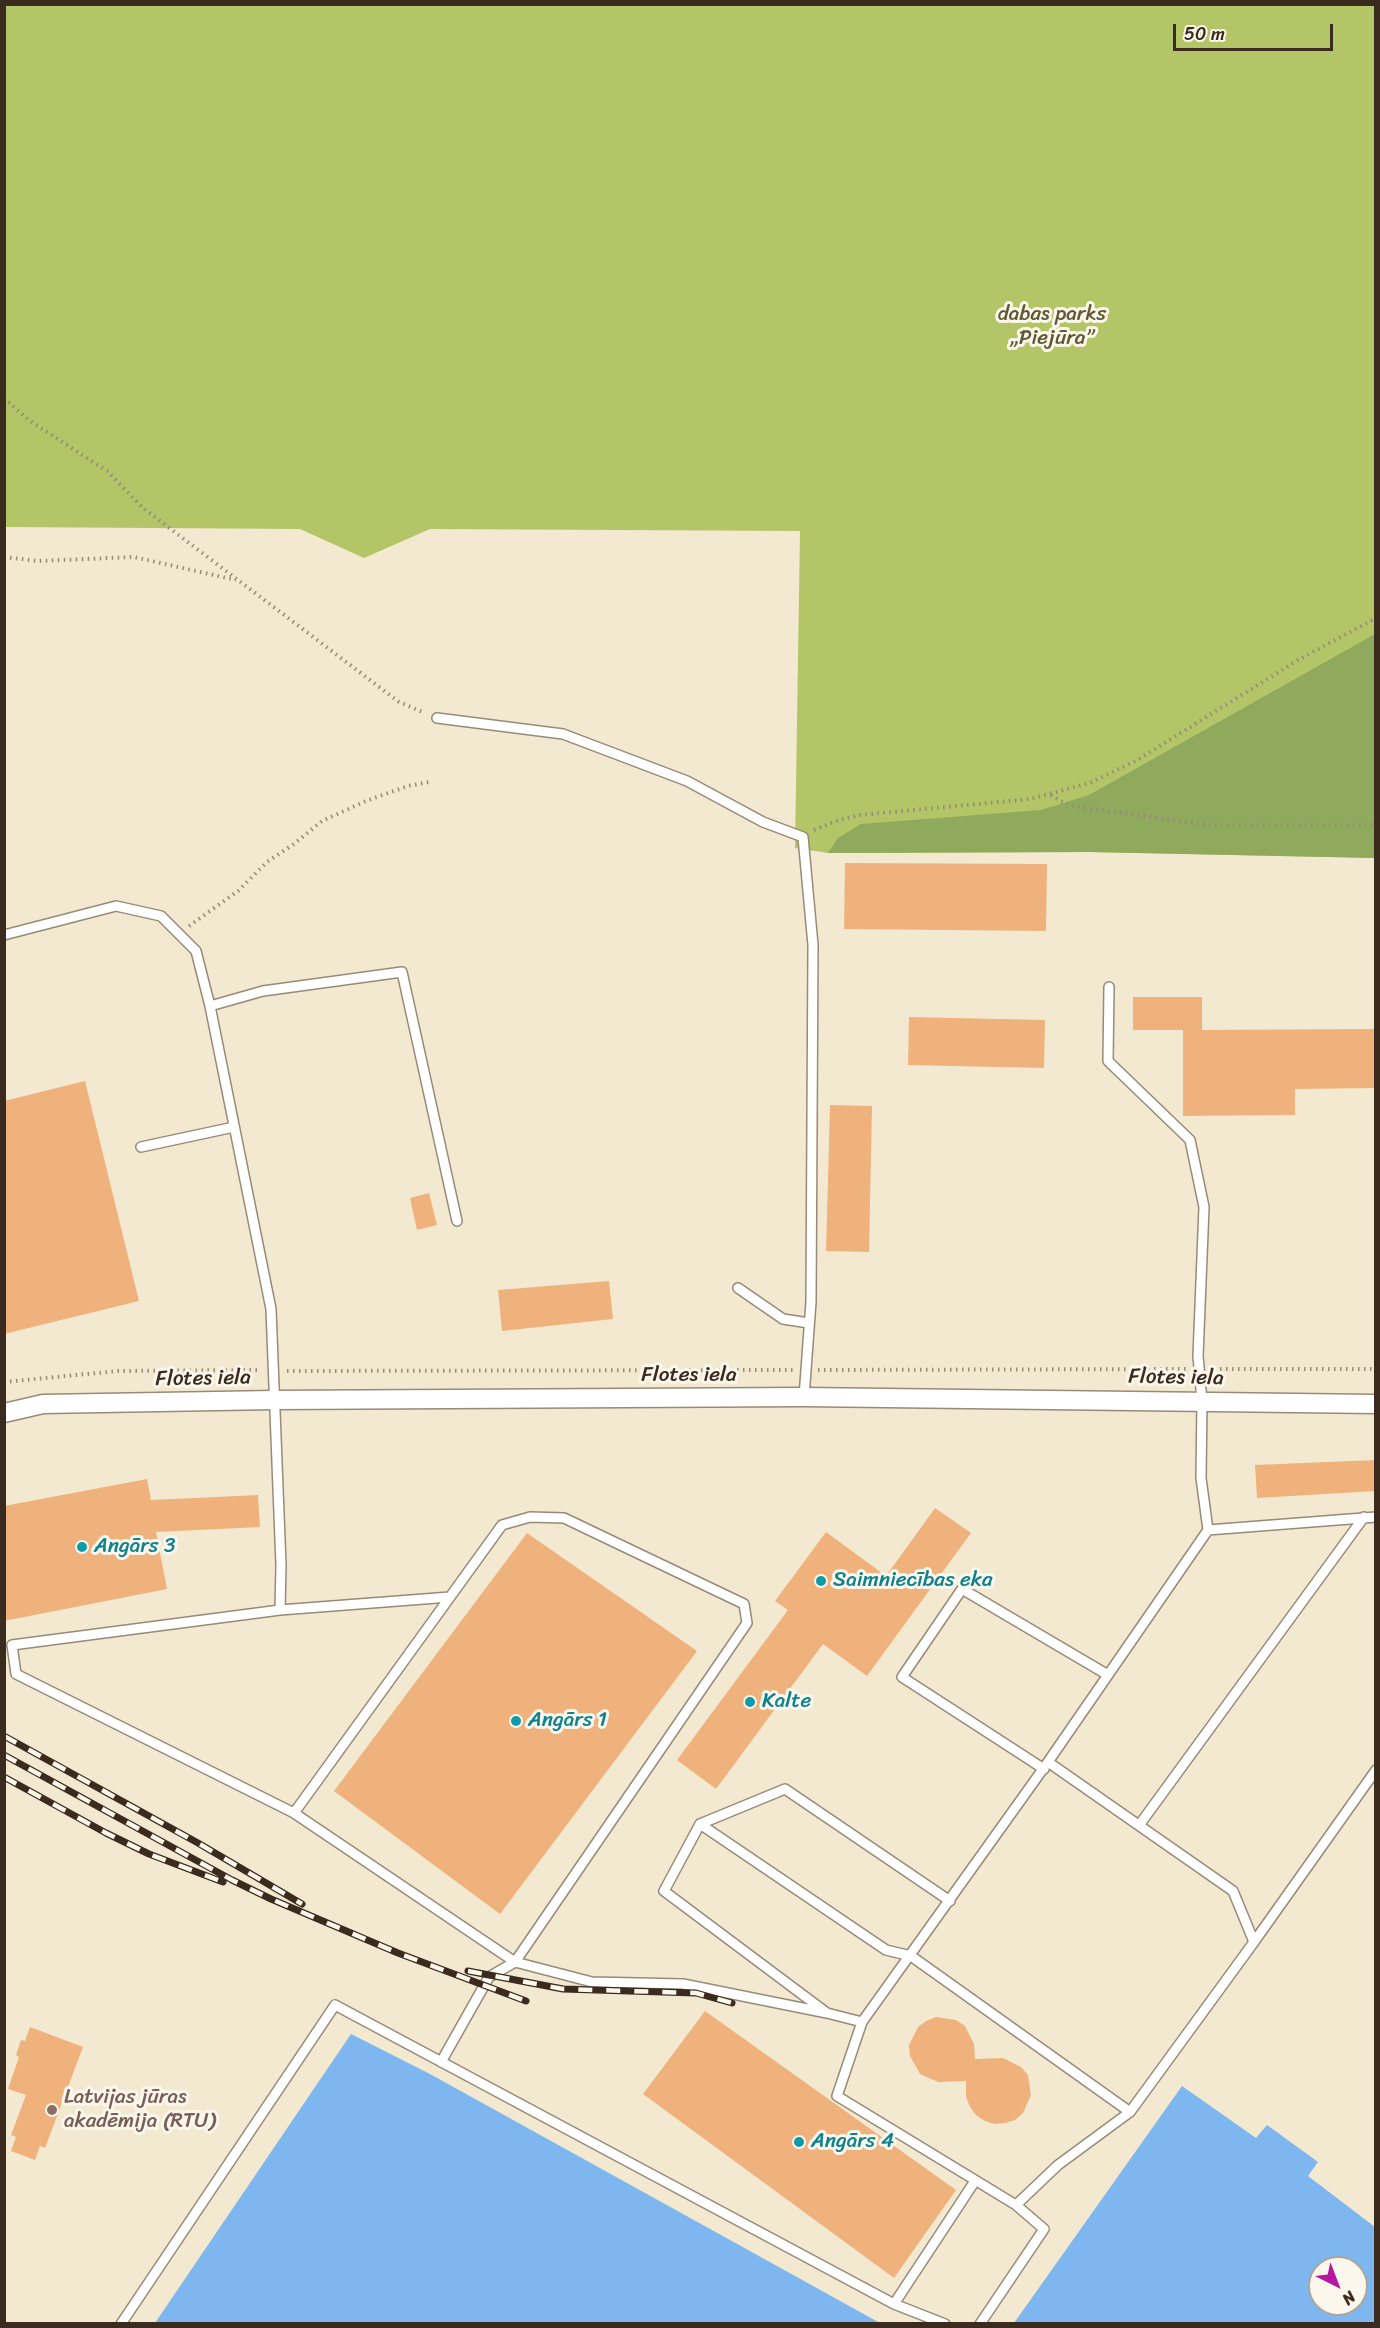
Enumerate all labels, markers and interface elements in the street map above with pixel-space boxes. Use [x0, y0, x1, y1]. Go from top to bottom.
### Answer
scale bar [1176, 12, 1336, 50]
text: 50 m [1184, 18, 1225, 50]
park label: dabas parks „Piejūra” [998, 302, 1106, 352]
street label: Flotes iela [641, 1363, 737, 1389]
street label: Flotes iela [1128, 1365, 1224, 1391]
street label: Flotes iela [155, 1366, 251, 1392]
place label: Angārs 3 [94, 1534, 176, 1560]
marker: Angārs 3 [75, 1540, 89, 1554]
place label: Saimniecības eka [833, 1568, 993, 1594]
marker: Saimniecības eka [814, 1574, 828, 1588]
place label: Kalte [762, 1689, 811, 1715]
marker: Kalte [743, 1695, 757, 1709]
place label: Angārs 1 [528, 1708, 607, 1734]
marker: Angārs 1 [509, 1714, 523, 1728]
place label: Latvijas jūras akadēmija (RTU) [64, 2085, 216, 2135]
marker: Latvijas jūras akadēmija (RTU) [45, 2103, 59, 2117]
place label: Angārs 4 [811, 2129, 894, 2155]
marker: Angārs 4 [792, 2135, 806, 2149]
north arrow [1308, 2256, 1368, 2316]
text: N [1335, 2284, 1363, 2313]

